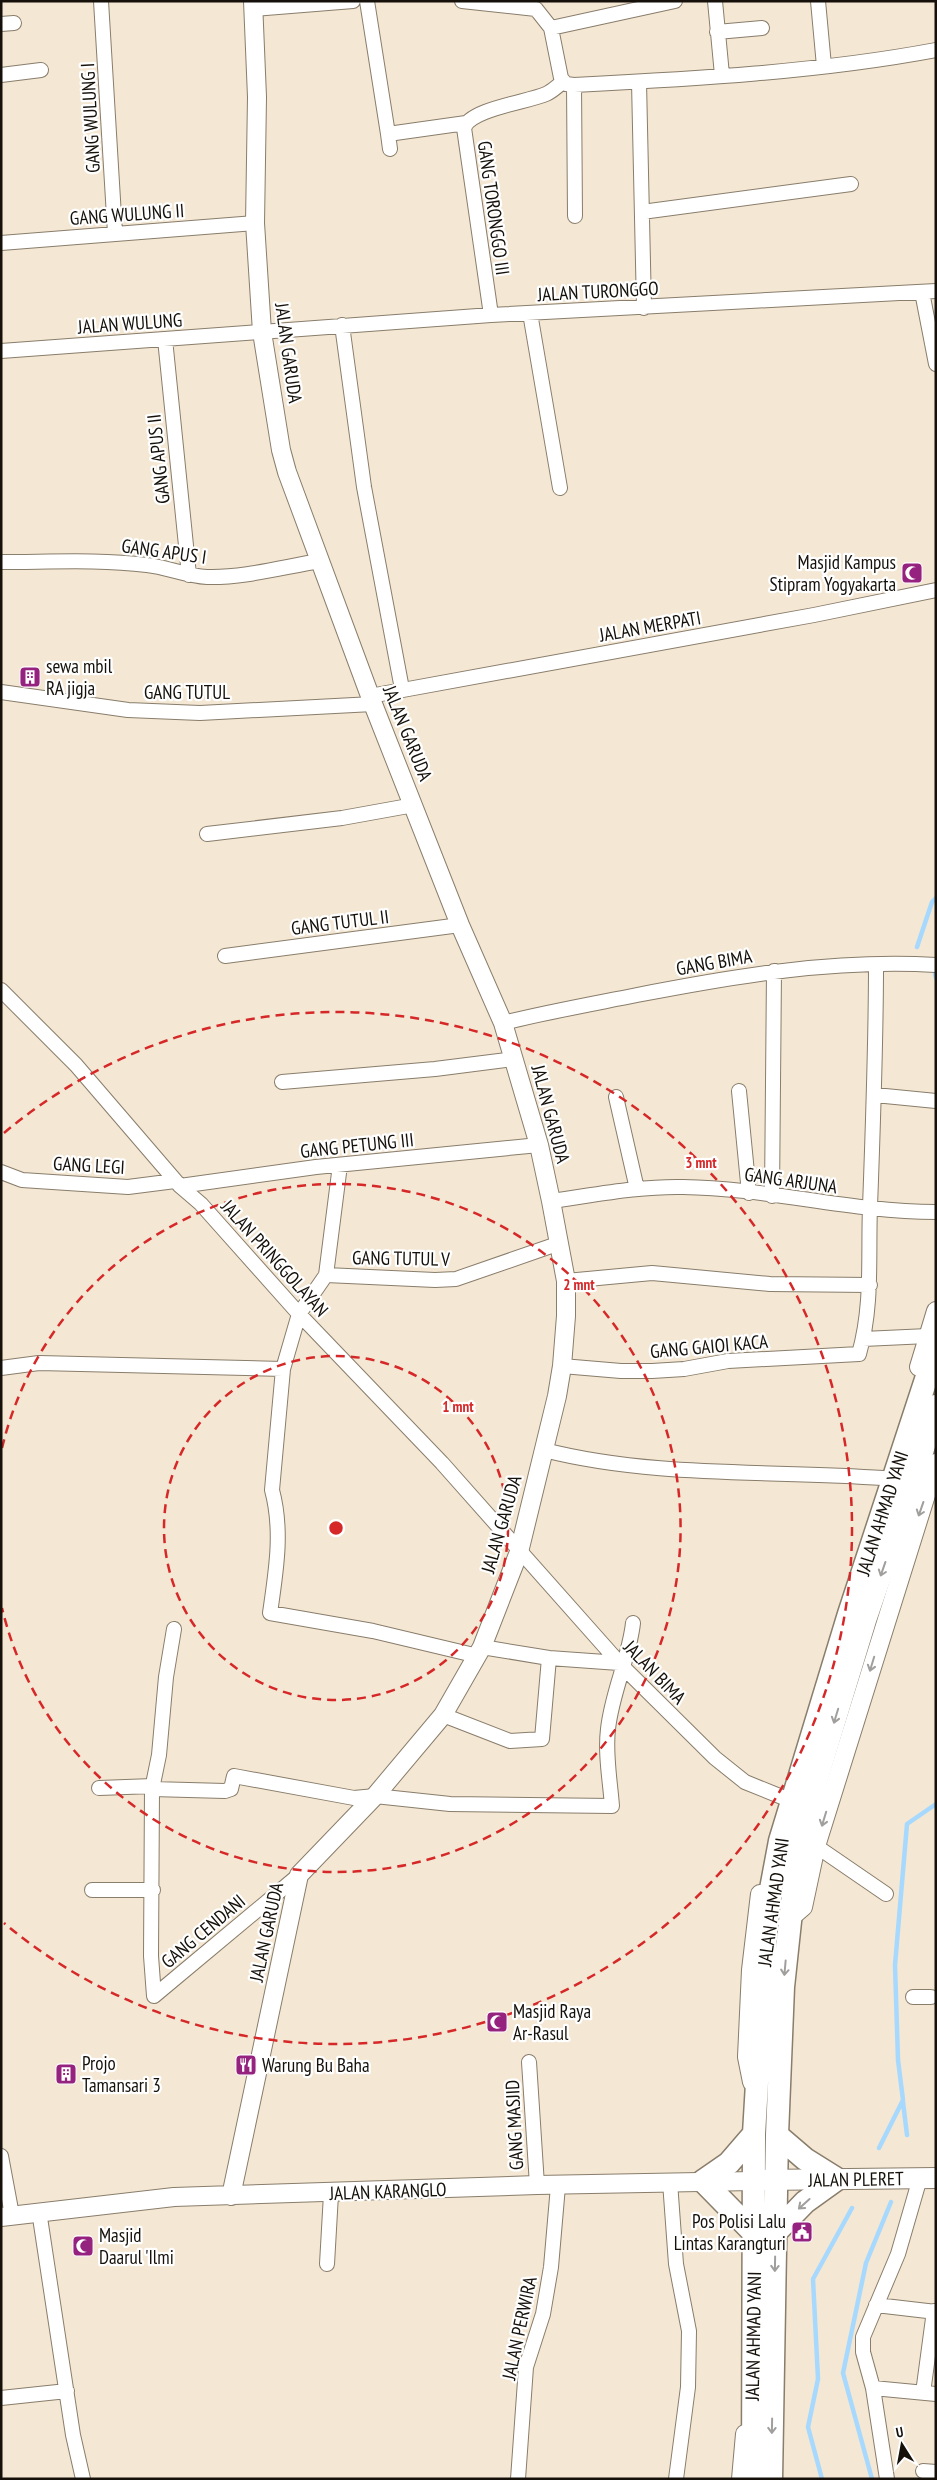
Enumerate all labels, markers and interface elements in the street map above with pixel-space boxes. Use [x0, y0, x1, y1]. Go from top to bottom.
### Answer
street label: GANG WULUNG I [75, 62, 105, 174]
street label: GANG TORONGGO III [473, 139, 515, 277]
street label: GANG WULUNG II [69, 198, 185, 230]
street label: JALAN TURONGGO [536, 276, 659, 306]
street label: JALAN GARUDA [270, 300, 308, 405]
street label: JALAN WULUNG [76, 307, 183, 339]
street label: GANG APUS II [141, 413, 175, 505]
street label: GANG APUS I [120, 533, 208, 569]
place label: Masjid Kampus Stipram Yogyakarta [770, 550, 896, 596]
mosque icon: Masjid Kampus Stipram Yogyakarta [900, 561, 924, 585]
street label: JALAN MERPATI [596, 605, 703, 647]
place label: sewa mbil RA jigja [46, 654, 113, 700]
building icon: sewa mbil RA jigja [18, 665, 42, 689]
street label: GANG TUTUL [144, 680, 230, 704]
street label: JALAN GARUDA [378, 681, 438, 784]
street label: GANG TUTUL II [290, 904, 390, 940]
street label: GANG BIMA [674, 944, 754, 980]
street label: JALAN GARUDA [526, 1061, 576, 1166]
street label: GANG PETUNG III [299, 1127, 415, 1163]
street label: GANG LEGI [53, 1151, 125, 1179]
text: 3 mnt [685, 1153, 717, 1172]
street label: GANG ARJUNA [743, 1162, 839, 1198]
street label: JALAN PRINGGOLAYAN [216, 1194, 334, 1321]
street label: GANG TUTUL V [352, 1245, 450, 1271]
text: 2 mnt [563, 1275, 595, 1294]
street label: GANG GAIOI KACA [649, 1329, 769, 1363]
text: 1 mnt [442, 1397, 474, 1416]
street label: JALAN AHMAD YANI [850, 1448, 913, 1579]
street label: JALAN GARUDA [475, 1472, 526, 1577]
one-way arrow [916, 1501, 925, 1516]
centre of rings [327, 1519, 345, 1537]
one-way arrow [878, 1561, 887, 1576]
street label: JALAN BIMA [618, 1634, 691, 1709]
one-way arrow [867, 1656, 876, 1671]
one-way arrow [830, 1708, 840, 1724]
one-way arrow [818, 1811, 828, 1827]
street label: JALAN AHMAD YANI [752, 1836, 794, 1969]
street label: JALAN GARUDA [244, 1880, 288, 1985]
street label: GANG CENDANI [156, 1889, 250, 1973]
one-way arrow [780, 1959, 789, 1975]
place label: Masjid Raya Ar-Rasul [513, 1999, 591, 2045]
mosque icon: Masjid Raya Ar-Rasul [485, 2010, 509, 2034]
place label: Projo Tamansari 3 [82, 2051, 161, 2097]
restaurant icon: Warung Bu Baha [234, 2053, 258, 2077]
place label: Warung Bu Baha [262, 2053, 369, 2077]
building icon: Projo Tamansari 3 [54, 2062, 78, 2086]
street label: GANG MASJID [500, 2079, 528, 2171]
street label: JALAN PLERET [807, 2166, 904, 2192]
street label: JALAN KARANGLO [328, 2177, 447, 2205]
one-way arrow [797, 2198, 810, 2210]
place label: Pos Polisi Lalu Lintas Karangturi [674, 2209, 786, 2255]
public building icon: Pos Polisi Lalu Lintas Karangturi [790, 2220, 814, 2244]
place label: Masjid Daarul 'Ilmi [99, 2223, 174, 2269]
mosque icon: Masjid Daarul 'Ilmi [71, 2234, 95, 2258]
one-way arrow [770, 2256, 780, 2272]
street label: JALAN AHMAD YANI [740, 2271, 766, 2402]
street label: JALAN PERWIRA [496, 2274, 542, 2383]
one-way arrow [767, 2418, 777, 2434]
north arrow [877, 2420, 927, 2470]
text: U [894, 2423, 905, 2442]

